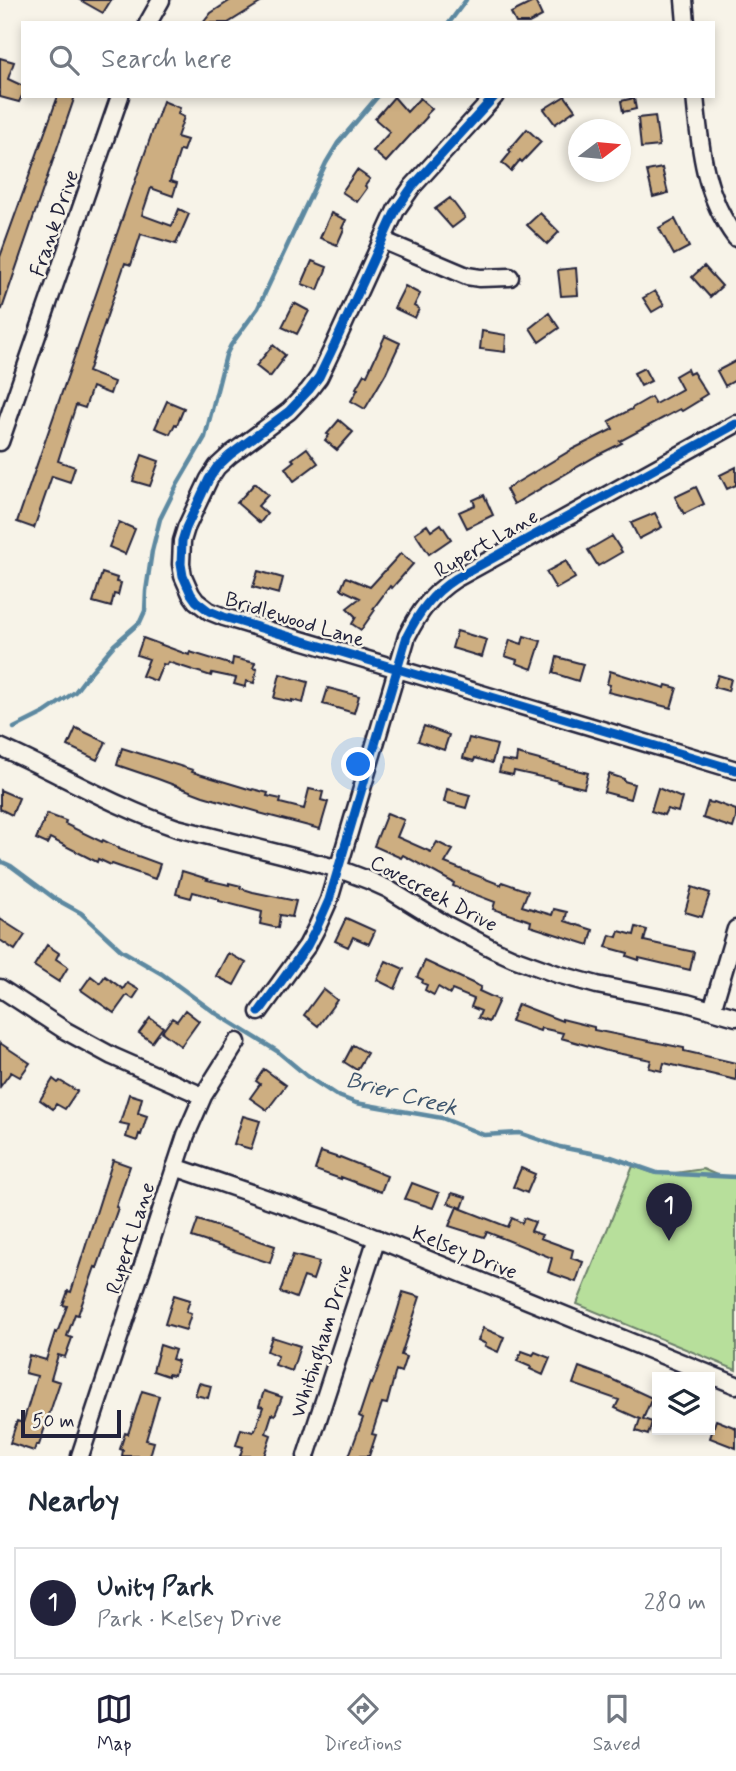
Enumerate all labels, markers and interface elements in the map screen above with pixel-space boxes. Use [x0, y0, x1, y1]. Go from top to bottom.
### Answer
search box [21, 21, 715, 98]
icon: search [45, 41, 83, 79]
text: Search here [101, 43, 232, 77]
north arrow [568, 119, 631, 182]
street label: Frank Drive [24, 166, 86, 280]
street label: Rupert Lane [429, 503, 544, 585]
street label: Bridlewood Lane [221, 585, 368, 655]
your location [341, 747, 375, 781]
street label: Covecreek Drive [365, 849, 502, 939]
water label: Brier Creek [342, 1066, 460, 1124]
street label: Rupert Lane [100, 1179, 162, 1298]
pin: 1 [646, 1183, 692, 1241]
street label: Kelsey Drive [408, 1219, 521, 1287]
street label: Whitingham Drive [284, 1261, 362, 1422]
map controls [652, 1372, 715, 1435]
button: layers [652, 1372, 715, 1435]
scale bar [21, 1407, 121, 1439]
text: 50 m [32, 1409, 75, 1434]
text: Nearby [28, 1482, 119, 1521]
text: Unity Park [97, 1571, 214, 1605]
text: 1 [48, 1588, 58, 1618]
text: 280 m [644, 1588, 706, 1618]
text: Park · Kelsey Drive [97, 1605, 282, 1635]
tab: Map [95, 1690, 133, 1757]
tab: Directions [324, 1690, 402, 1757]
tab: Saved [593, 1690, 641, 1757]

